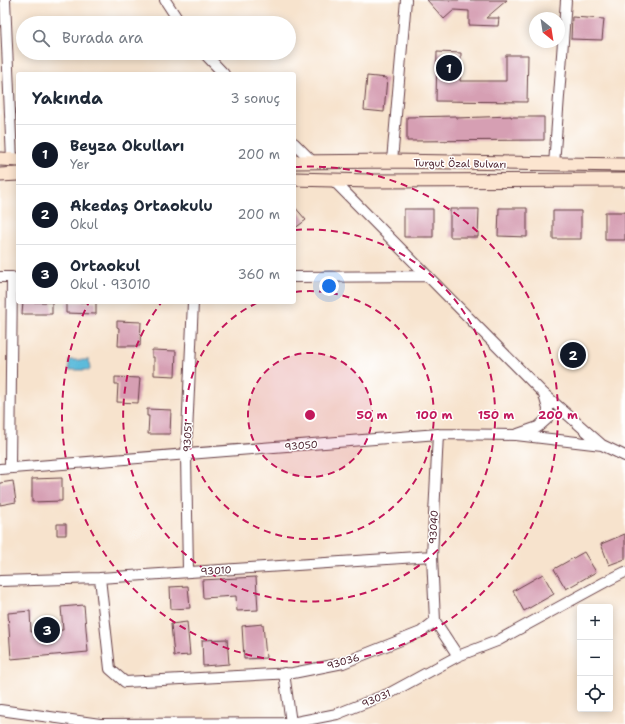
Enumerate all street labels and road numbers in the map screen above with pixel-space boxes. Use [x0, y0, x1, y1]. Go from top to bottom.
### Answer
street label: Turgut Özal Bulvarı [413, 156, 507, 171]
street label: 93051 [180, 422, 195, 452]
street label: 93050 [284, 438, 318, 453]
street label: 93040 [426, 510, 441, 544]
street label: 93010 [200, 563, 232, 578]
street label: 93036 [325, 651, 361, 672]
street label: 93031 [360, 687, 393, 710]

